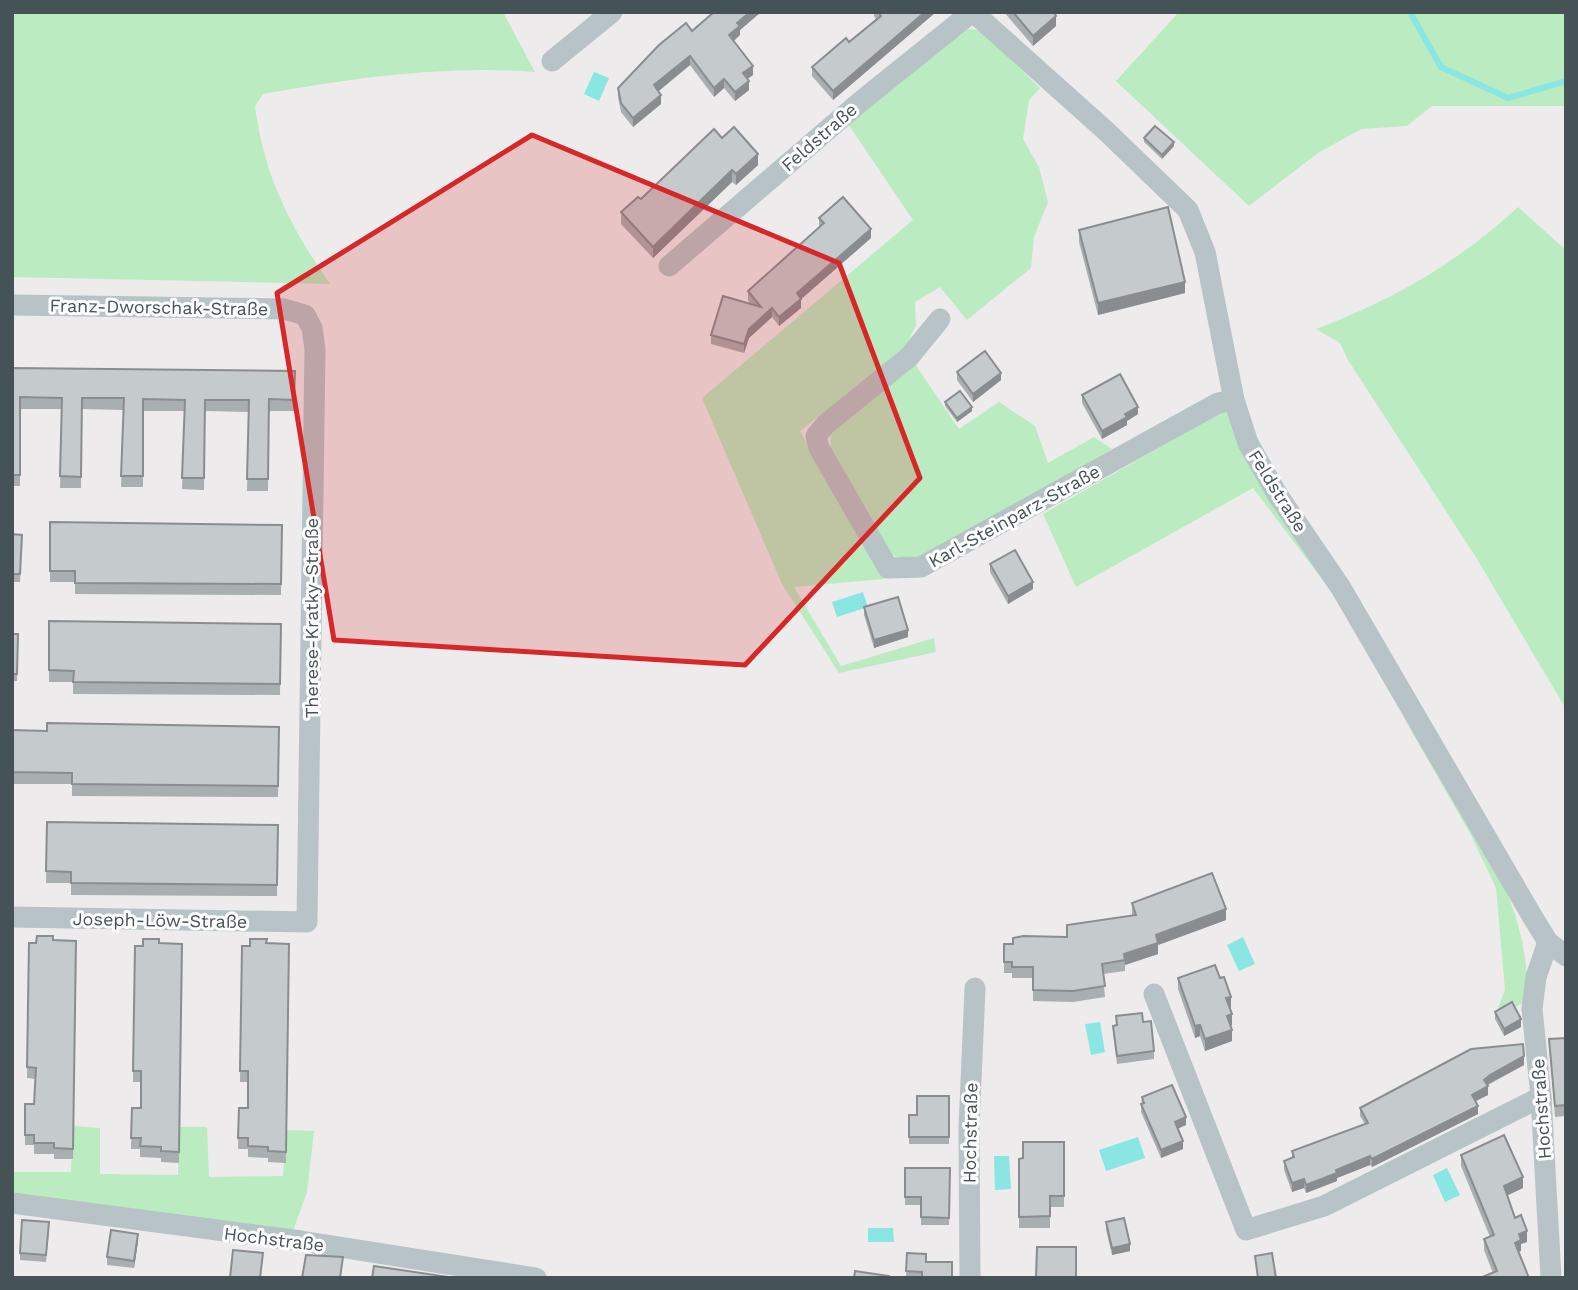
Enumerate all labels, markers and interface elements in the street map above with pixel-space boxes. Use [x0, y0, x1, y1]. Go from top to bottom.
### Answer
street label: Feldstraße [777, 99, 861, 175]
street label: Franz-Dworschak-Straße [49, 295, 269, 319]
street label: Feldstraße [1244, 446, 1312, 536]
street label: Karl-Steinparz-Straße [925, 460, 1103, 572]
street label: Therese-Kratky-Straße [301, 518, 322, 718]
street label: Joseph-Löw-Straße [72, 908, 248, 932]
street label: Hochstraße [1527, 1058, 1555, 1160]
street label: Hochstraße [959, 1082, 981, 1184]
street label: Hochstraße [223, 1222, 325, 1256]

